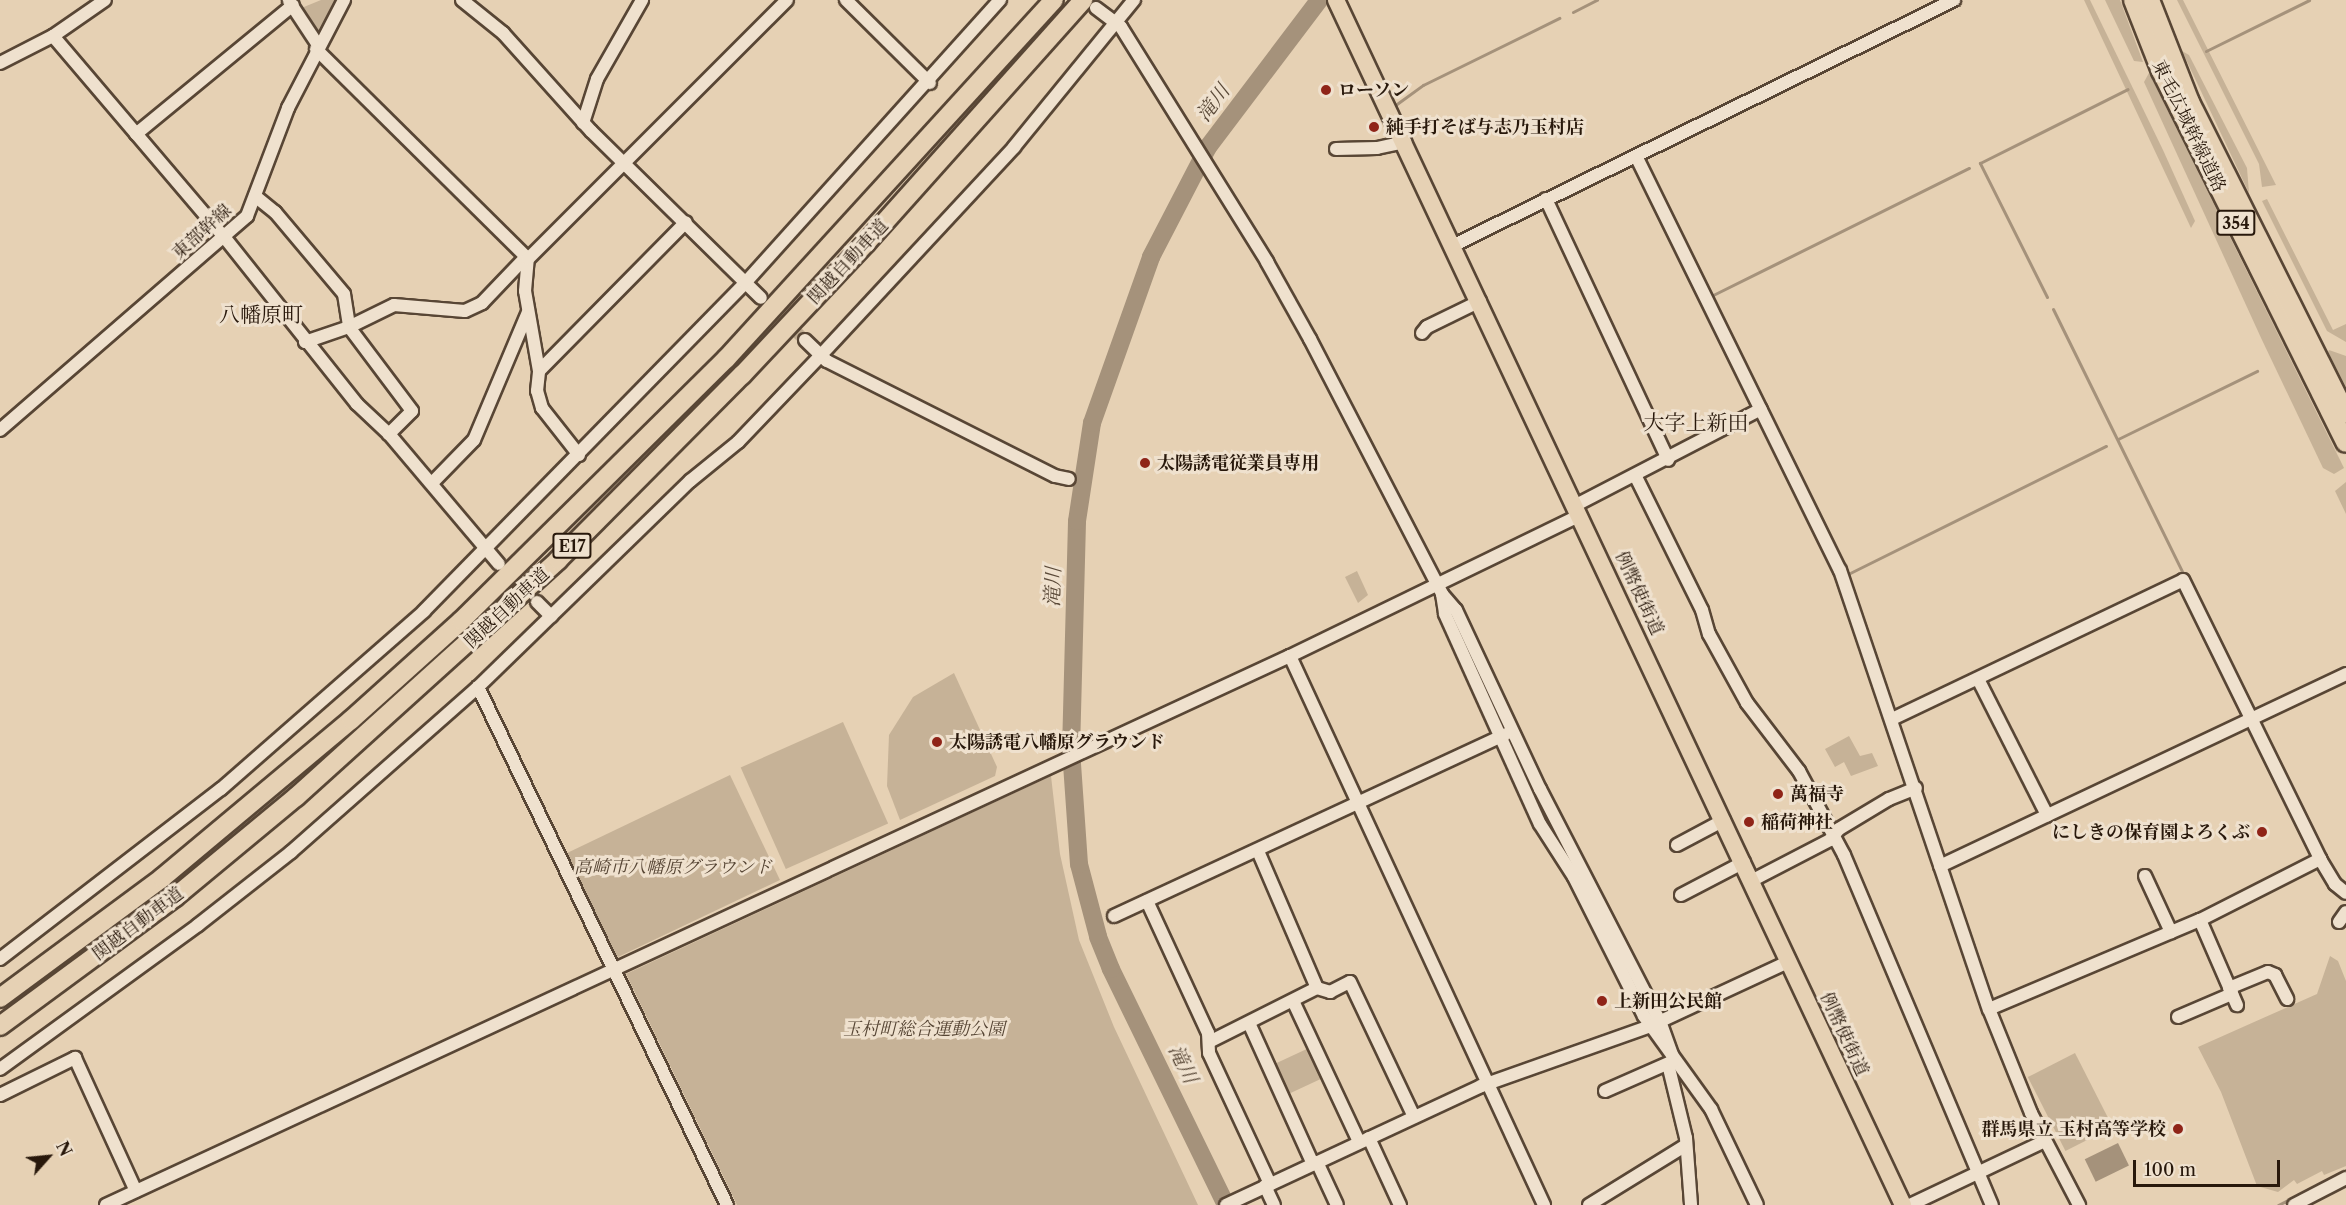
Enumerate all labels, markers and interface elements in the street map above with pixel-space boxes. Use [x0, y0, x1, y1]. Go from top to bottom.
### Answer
street label: 東毛広域幹線道路 [2148, 57, 2230, 195]
place label: ローソン [1338, 79, 1410, 101]
water label: 滝川 [1191, 80, 1235, 126]
marker: ローソン [1319, 83, 1333, 97]
place label: 純手打そば与志乃玉村店 [1386, 116, 1584, 138]
marker: 純手打そば与志乃玉村店 [1367, 120, 1381, 134]
street label: 東部幹線 [168, 200, 236, 264]
road number: 354 [2215, 210, 2257, 236]
street label: 関越自動車道 [803, 215, 893, 309]
district label: 八幡原町 [219, 302, 303, 328]
district label: 大字上新田 [1644, 410, 1748, 436]
place label: 太陽誘電従業員専用 [1157, 452, 1319, 474]
marker: 太陽誘電従業員専用 [1138, 456, 1152, 470]
road number: E17 [551, 533, 593, 559]
street label: 例幣使街道 [1610, 548, 1668, 638]
street label: 関越自動車道 [460, 563, 554, 653]
water label: 滝川 [1040, 567, 1066, 607]
place label: 太陽誘電八幡原グラウンド [949, 731, 1165, 753]
marker: 太陽誘電八幡原グラウンド [930, 735, 944, 749]
place label: 萬福寺 [1790, 783, 1844, 805]
marker: 萬福寺 [1771, 787, 1785, 801]
place label: 稲荷神社 [1761, 811, 1833, 833]
marker: 稲荷神社 [1742, 815, 1756, 829]
place label: にしきの保育園よろくぶ [2052, 821, 2250, 843]
marker: にしきの保育園よろくぶ [2255, 825, 2269, 839]
park label: 高崎市八幡原グラウンド [574, 856, 772, 878]
street label: 関越自動車道 [88, 883, 188, 965]
street label: 例幣使街道 [1815, 989, 1873, 1079]
place label: 上新田公民館 [1614, 990, 1722, 1012]
marker: 上新田公民館 [1595, 994, 1609, 1008]
park label: 玉村町総合運動公園 [843, 1018, 1005, 1040]
water label: 滝川 [1163, 1041, 1203, 1087]
place label: 群馬県立 玉村高等学校 [1981, 1118, 2166, 1140]
marker: 群馬県立 玉村高等学校 [2171, 1122, 2185, 1136]
north arrow [18, 1127, 78, 1187]
text: N [52, 1138, 76, 1160]
scale bar [2136, 1148, 2283, 1186]
text: 100 m [2144, 1159, 2196, 1181]

